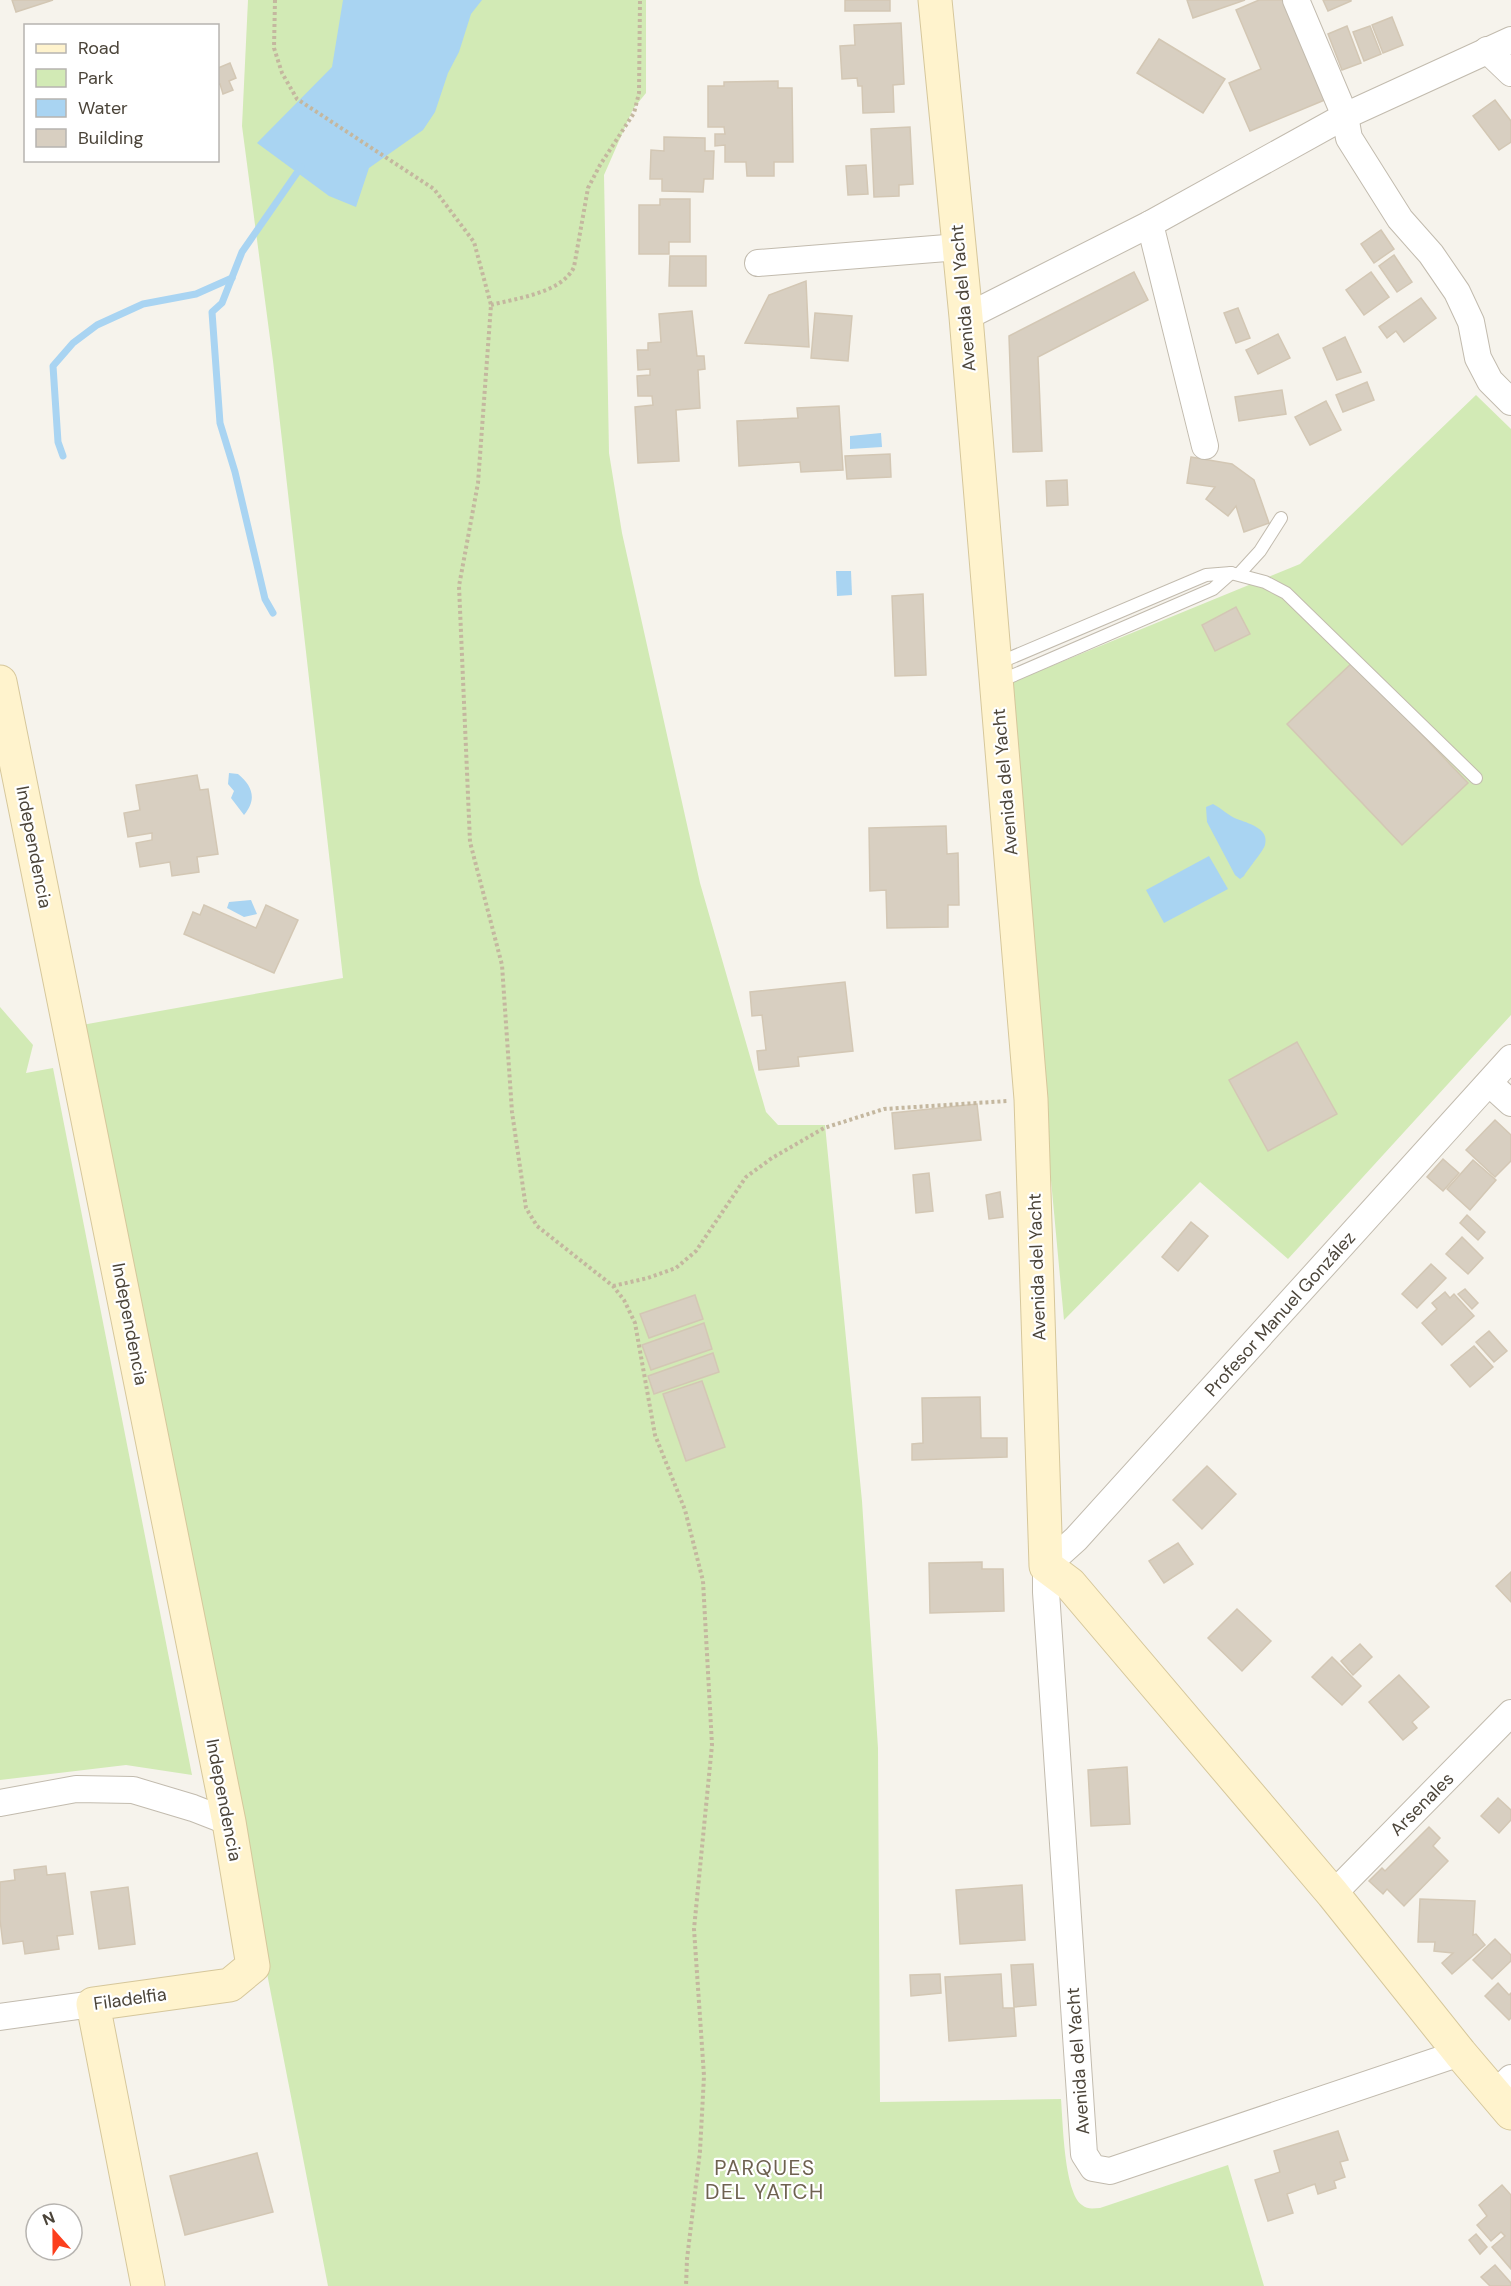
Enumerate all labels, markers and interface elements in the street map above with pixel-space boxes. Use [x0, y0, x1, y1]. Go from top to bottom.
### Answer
legend [24, 24, 219, 162]
text: Road [78, 36, 120, 60]
text: Park [78, 66, 114, 90]
text: Water [78, 96, 128, 120]
text: Building [78, 126, 143, 150]
street label: Avenida del Yacht [945, 223, 981, 373]
street label: Avenida del Yacht [987, 707, 1023, 857]
street label: Independencia [10, 784, 58, 910]
street label: Avenida del Yacht [1022, 1193, 1052, 1341]
street label: Profesor Manuel González [1199, 1226, 1361, 1402]
street label: Independencia [106, 1261, 154, 1387]
street label: Independencia [200, 1737, 248, 1863]
street label: Arsenales [1385, 1767, 1459, 1841]
street label: Filadelfia [92, 1982, 168, 2016]
street label: Avenida del Yacht [1061, 1986, 1095, 2136]
district label: PARQUES DEL YATCH [705, 2154, 825, 2206]
north arrow [24, 2202, 84, 2262]
text: N [40, 2207, 58, 2230]

